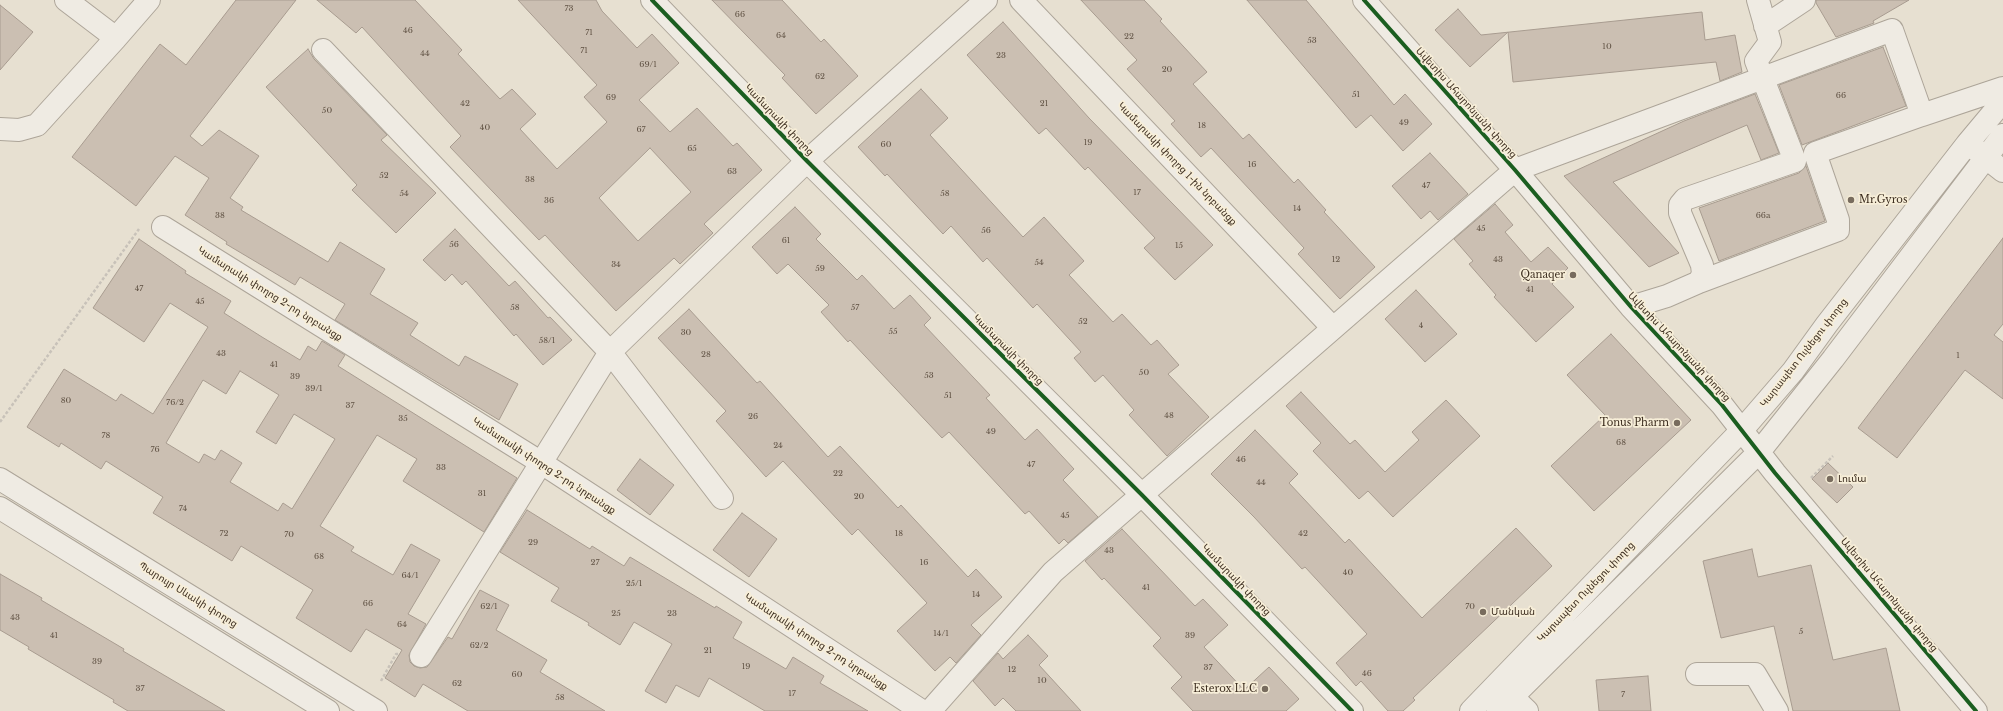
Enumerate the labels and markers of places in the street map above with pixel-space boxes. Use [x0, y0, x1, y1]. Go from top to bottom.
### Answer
place label: Mr.Gyros [1859, 194, 1907, 206]
marker: Mr.Gyros [1846, 195, 1856, 205]
place label: Qanaqer [1521, 269, 1565, 281]
marker: Qanaqer [1568, 270, 1578, 280]
place label: Tonus Pharm [1600, 417, 1669, 429]
marker: Tonus Pharm [1672, 418, 1682, 428]
place label: Լումա [1838, 473, 1866, 485]
marker: Լումա [1825, 474, 1835, 484]
place label: Մանկան [1491, 606, 1535, 618]
marker: Մանկան [1478, 607, 1488, 617]
place label: Esterox LLC [1193, 683, 1257, 695]
marker: Esterox LLC [1260, 684, 1270, 694]

